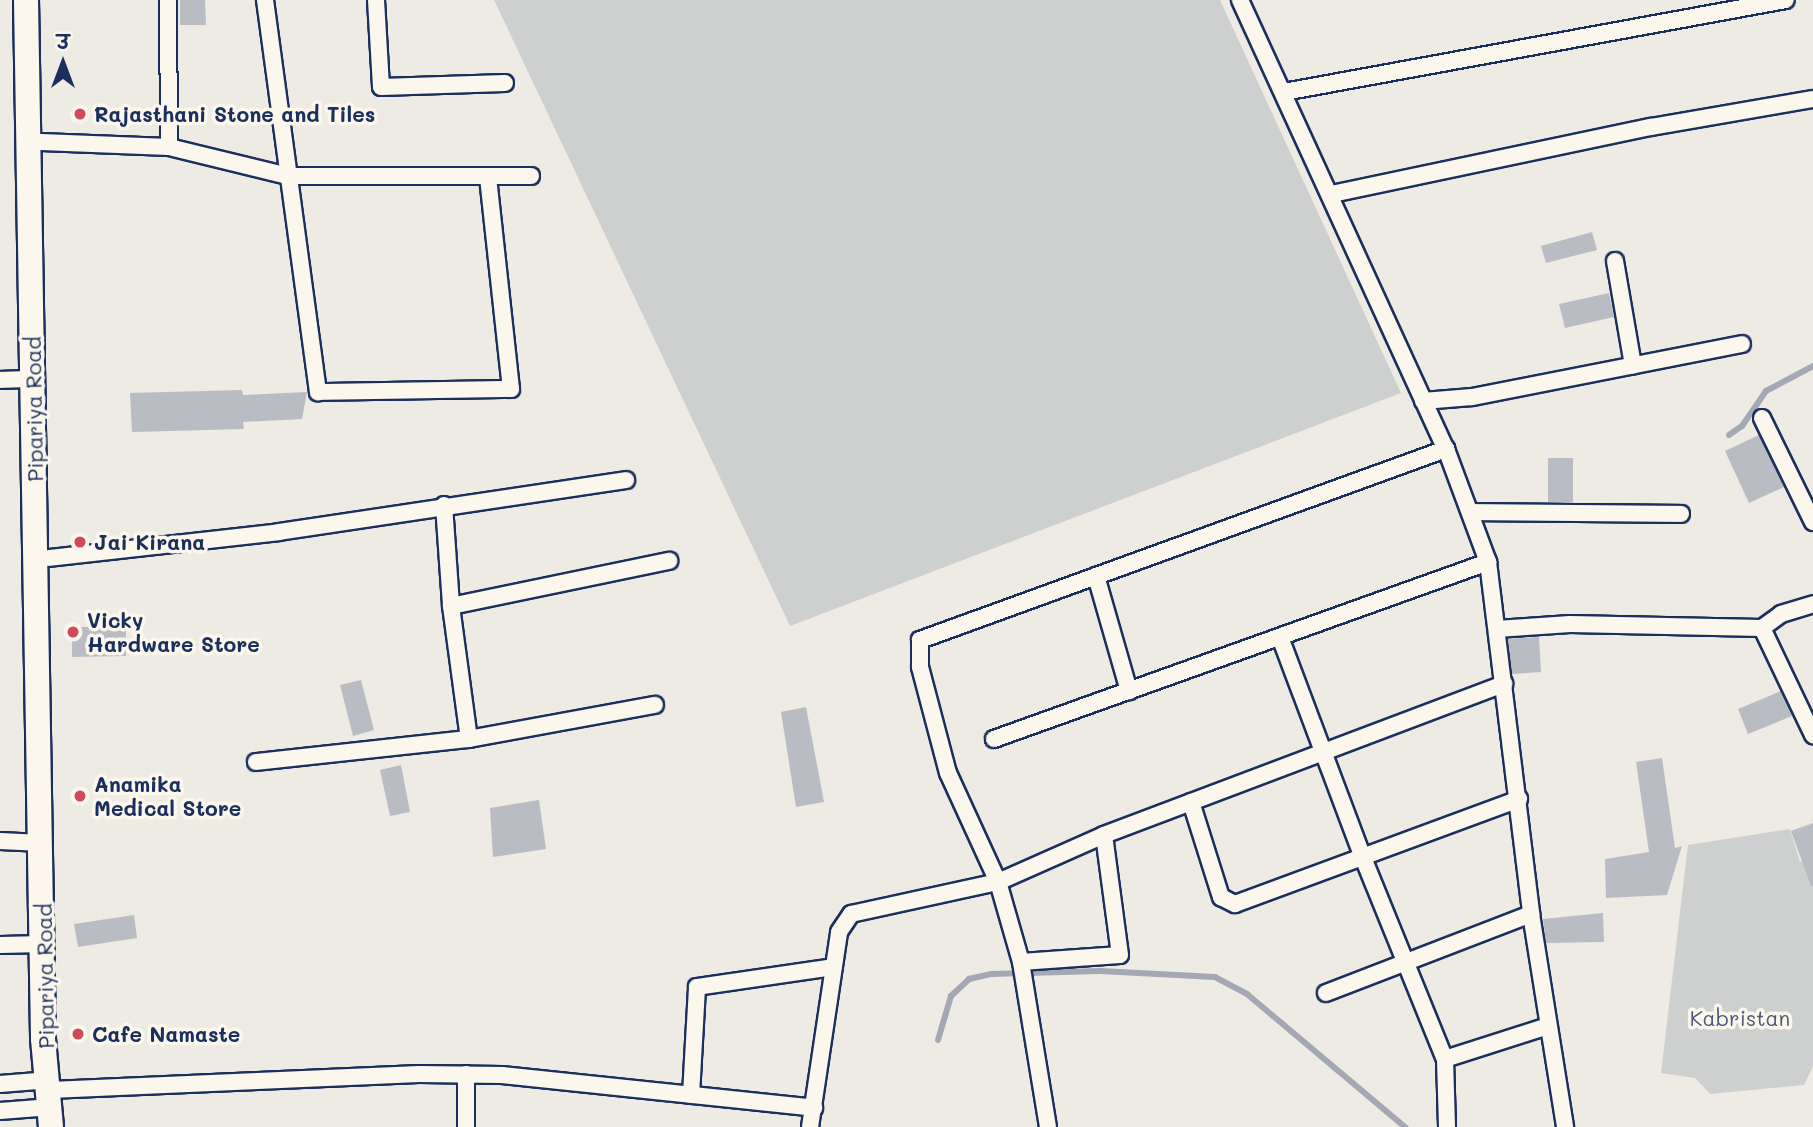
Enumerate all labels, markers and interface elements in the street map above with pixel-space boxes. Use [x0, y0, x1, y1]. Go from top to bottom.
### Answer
north arrow [28, 28, 98, 98]
text: उ [57, 29, 69, 54]
place label: Rajasthani Stone and Tiles [94, 101, 375, 127]
marker: Rajasthani Stone and Tiles [72, 106, 88, 122]
street label: Pipariya Road [20, 336, 48, 482]
place label: Jai Kirana [94, 529, 205, 555]
marker: Jai Kirana [72, 534, 88, 550]
place label: Vicky Hardware Store [87, 607, 260, 657]
marker: Vicky Hardware Store [65, 624, 81, 640]
place label: Anamika Medical Store [94, 771, 241, 821]
marker: Anamika Medical Store [72, 788, 88, 804]
street label: Pipariya Road [31, 903, 59, 1049]
park label: Kabristan [1690, 1005, 1790, 1031]
place label: Cafe Namaste [92, 1021, 240, 1047]
marker: Cafe Namaste [70, 1026, 86, 1042]

